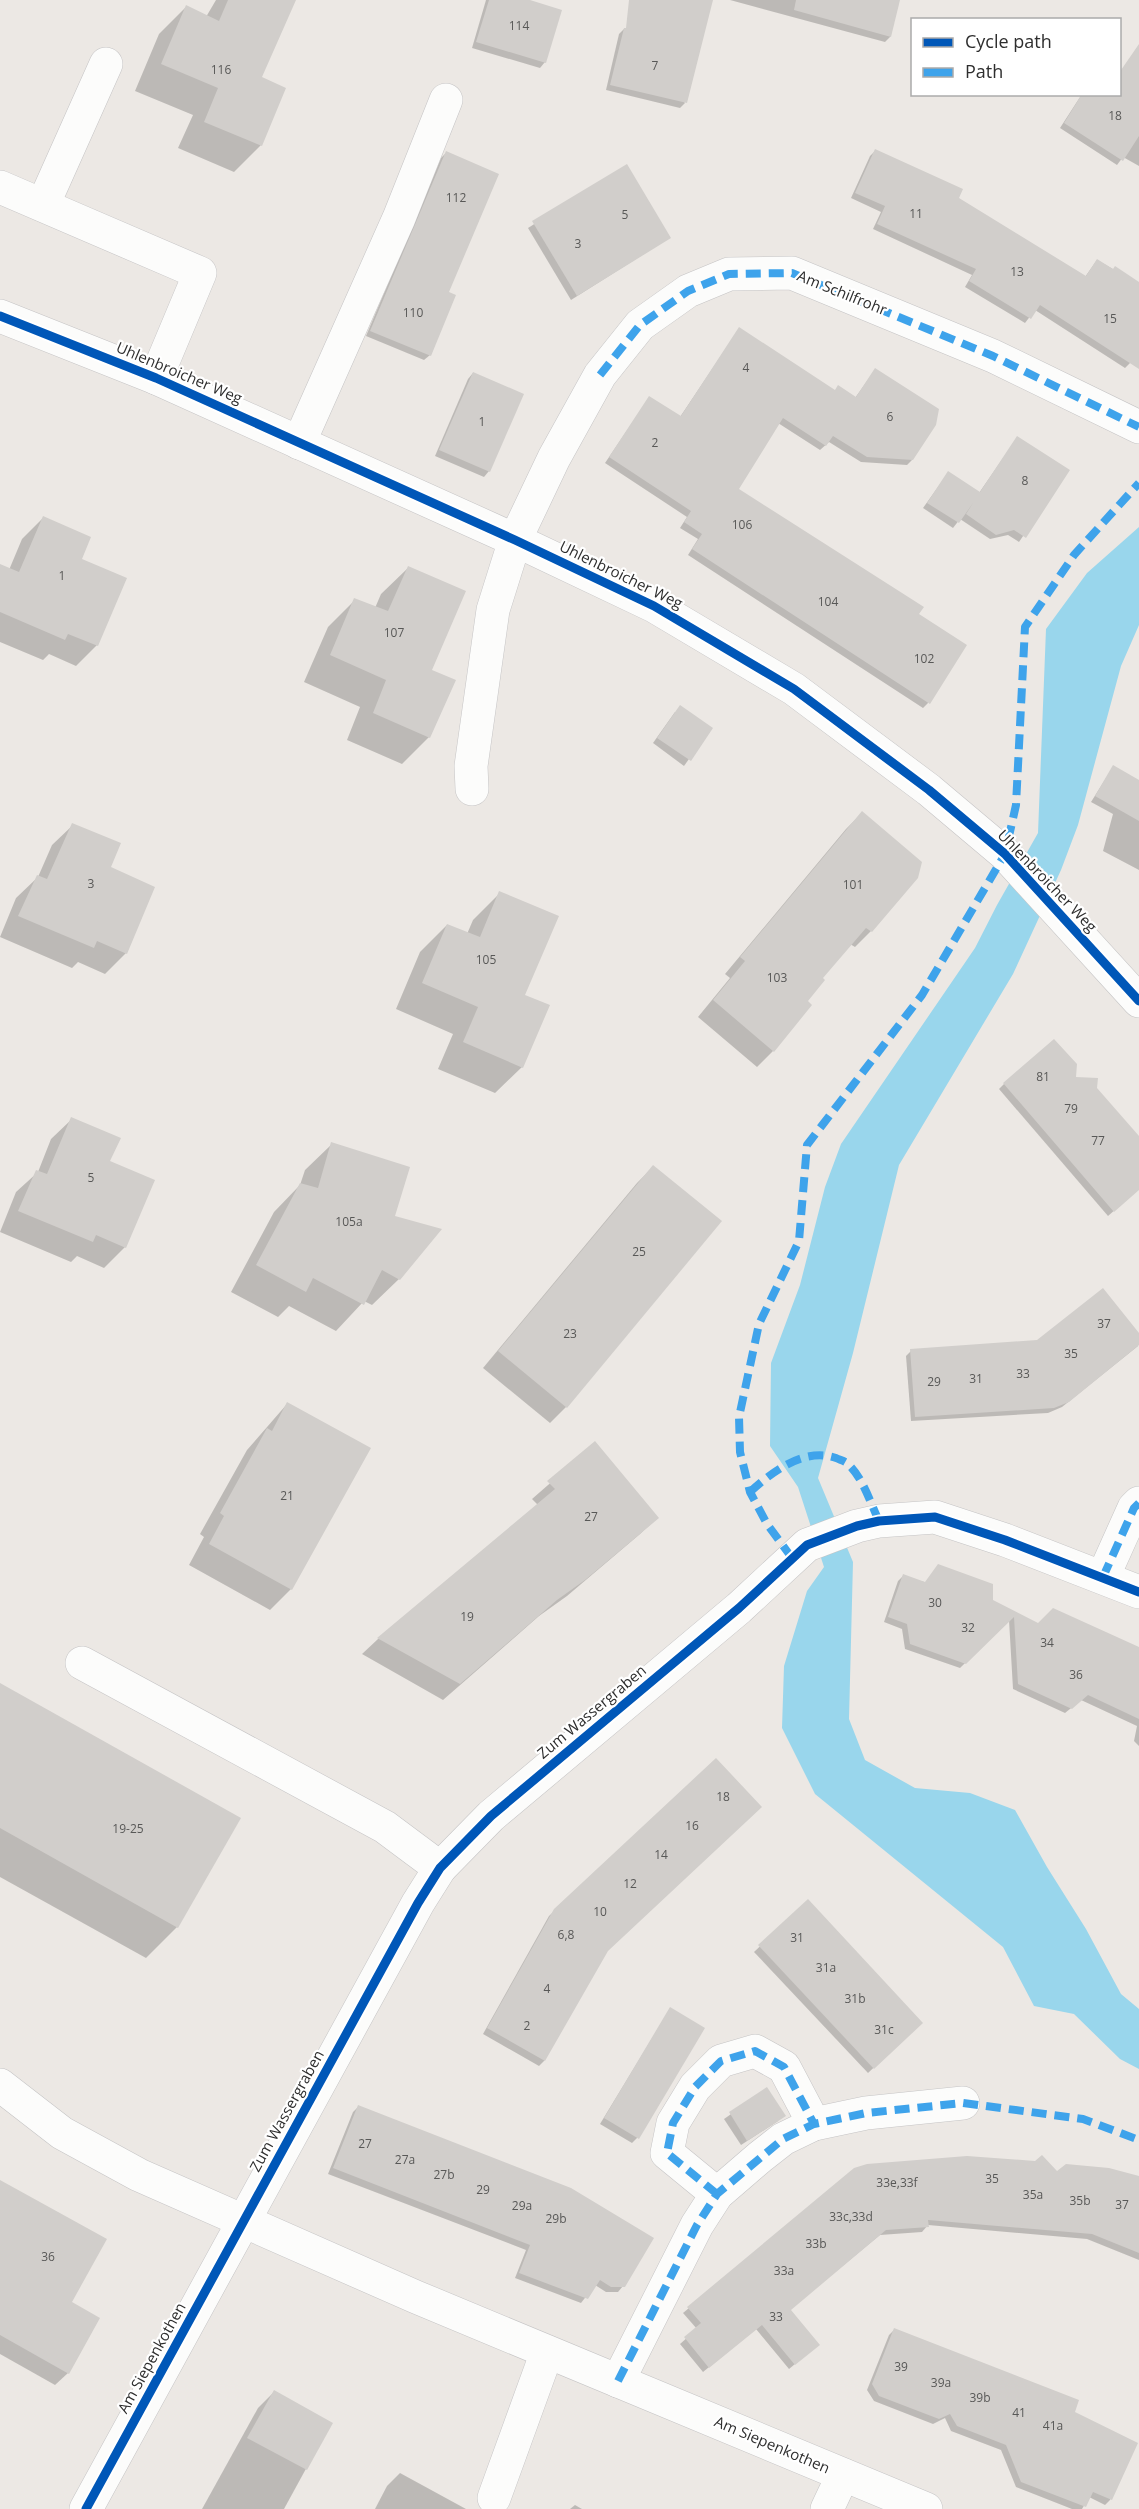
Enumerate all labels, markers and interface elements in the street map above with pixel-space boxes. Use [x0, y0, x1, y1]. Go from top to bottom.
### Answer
house number: 114 [509, 17, 529, 34]
legend [911, 18, 1121, 96]
text: Cycle path [965, 29, 1052, 53]
house number: 7 [652, 57, 659, 74]
text: Path [965, 59, 1003, 83]
house number: 116 [211, 61, 231, 78]
house number: 18 [1108, 107, 1122, 124]
house number: 112 [446, 189, 466, 206]
house number: 11 [909, 205, 923, 222]
house number: 5 [622, 206, 629, 223]
house number: 3 [575, 235, 582, 252]
house number: 13 [1010, 263, 1024, 280]
street label: Am Schilfrohr [795, 265, 890, 319]
house number: 110 [403, 304, 423, 321]
house number: 15 [1103, 310, 1117, 327]
street label: Uhlenbroicher Weg [113, 337, 245, 408]
house number: 4 [743, 359, 750, 376]
house number: 6 [887, 408, 894, 425]
house number: 1 [479, 413, 485, 430]
house number: 2 [652, 434, 659, 451]
house number: 8 [1022, 472, 1029, 489]
house number: 106 [732, 516, 752, 533]
street label: Uhlenbroicher Weg [556, 536, 686, 613]
house number: 1 [59, 567, 65, 584]
house number: 104 [818, 593, 838, 610]
house number: 107 [384, 624, 404, 641]
house number: 102 [914, 650, 934, 667]
street label: Uhlenbroicher Weg [994, 825, 1102, 936]
house number: 3 [88, 875, 95, 892]
house number: 101 [843, 876, 863, 893]
house number: 105 [476, 951, 496, 968]
house number: 103 [767, 969, 787, 986]
house number: 81 [1036, 1068, 1050, 1085]
house number: 79 [1064, 1100, 1078, 1117]
house number: 77 [1091, 1132, 1105, 1149]
house number: 5 [88, 1169, 95, 1186]
house number: 105a [335, 1213, 363, 1230]
house number: 25 [632, 1243, 646, 1260]
house number: 37 [1097, 1315, 1111, 1332]
house number: 23 [563, 1325, 577, 1342]
house number: 35 [1064, 1345, 1078, 1362]
house number: 33 [1016, 1365, 1030, 1382]
house number: 31 [969, 1370, 983, 1387]
house number: 29 [927, 1373, 941, 1390]
house number: 21 [280, 1487, 294, 1504]
house number: 27 [584, 1508, 598, 1525]
house number: 30 [928, 1594, 942, 1611]
house number: 19 [460, 1608, 474, 1625]
house number: 32 [961, 1619, 975, 1636]
house number: 34 [1040, 1634, 1054, 1651]
street label: Zum Wassergraben [533, 1660, 650, 1763]
house number: 36 [1069, 1666, 1083, 1683]
house number: 18 [716, 1788, 730, 1805]
house number: 16 [685, 1817, 699, 1834]
house number: 19-25 [112, 1820, 144, 1837]
house number: 14 [654, 1846, 668, 1863]
house number: 12 [623, 1875, 637, 1892]
house number: 10 [593, 1903, 607, 1920]
house number: 6,8 [558, 1926, 575, 1943]
house number: 31 [790, 1929, 804, 1946]
house number: 31a [816, 1959, 836, 1976]
house number: 4 [544, 1980, 551, 1997]
house number: 31b [844, 1990, 866, 2007]
house number: 2 [524, 2017, 531, 2034]
house number: 31c [874, 2021, 894, 2038]
street label: Zum Wassergraben [244, 2046, 328, 2175]
house number: 27 [358, 2135, 372, 2152]
house number: 27a [395, 2151, 415, 2168]
house number: 27b [433, 2166, 455, 2183]
house number: 35 [985, 2170, 999, 2187]
house number: 33e,33f [876, 2174, 919, 2191]
house number: 29 [476, 2181, 490, 2198]
house number: 35a [1023, 2186, 1043, 2203]
house number: 35b [1069, 2192, 1091, 2209]
house number: 37 [1115, 2196, 1129, 2213]
house number: 29a [512, 2197, 532, 2214]
house number: 33c,33d [829, 2208, 873, 2225]
house number: 29b [545, 2210, 567, 2227]
house number: 33b [805, 2235, 827, 2252]
house number: 36 [41, 2248, 55, 2265]
house number: 33a [774, 2262, 794, 2279]
street label: Am Siepenkothen [112, 2299, 190, 2416]
house number: 33 [769, 2308, 783, 2325]
house number: 39 [894, 2358, 908, 2375]
house number: 39a [931, 2374, 951, 2391]
house number: 39b [969, 2389, 991, 2406]
house number: 41 [1012, 2404, 1026, 2421]
street label: Am Siepenkothen [712, 2411, 833, 2477]
house number: 41a [1043, 2417, 1063, 2434]

